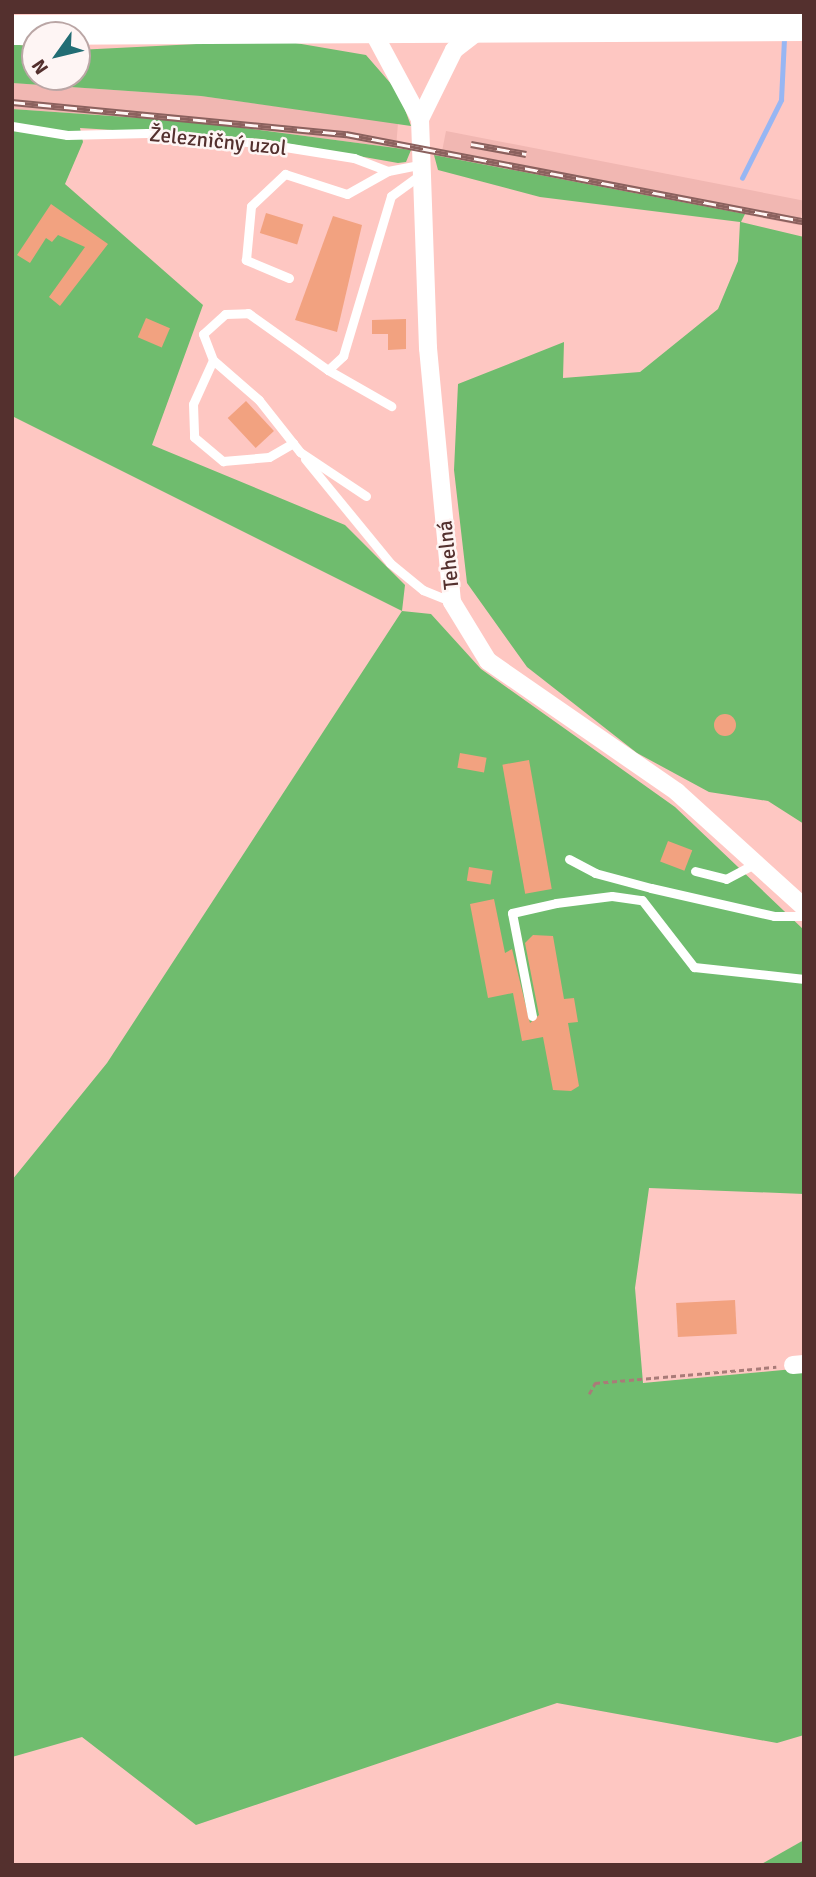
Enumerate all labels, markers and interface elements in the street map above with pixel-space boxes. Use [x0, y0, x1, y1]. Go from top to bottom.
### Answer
north arrow [21, 21, 91, 91]
text: N [27, 54, 54, 79]
street label: Železničný uzol [148, 121, 288, 161]
street label: Tehelná [432, 519, 464, 591]

